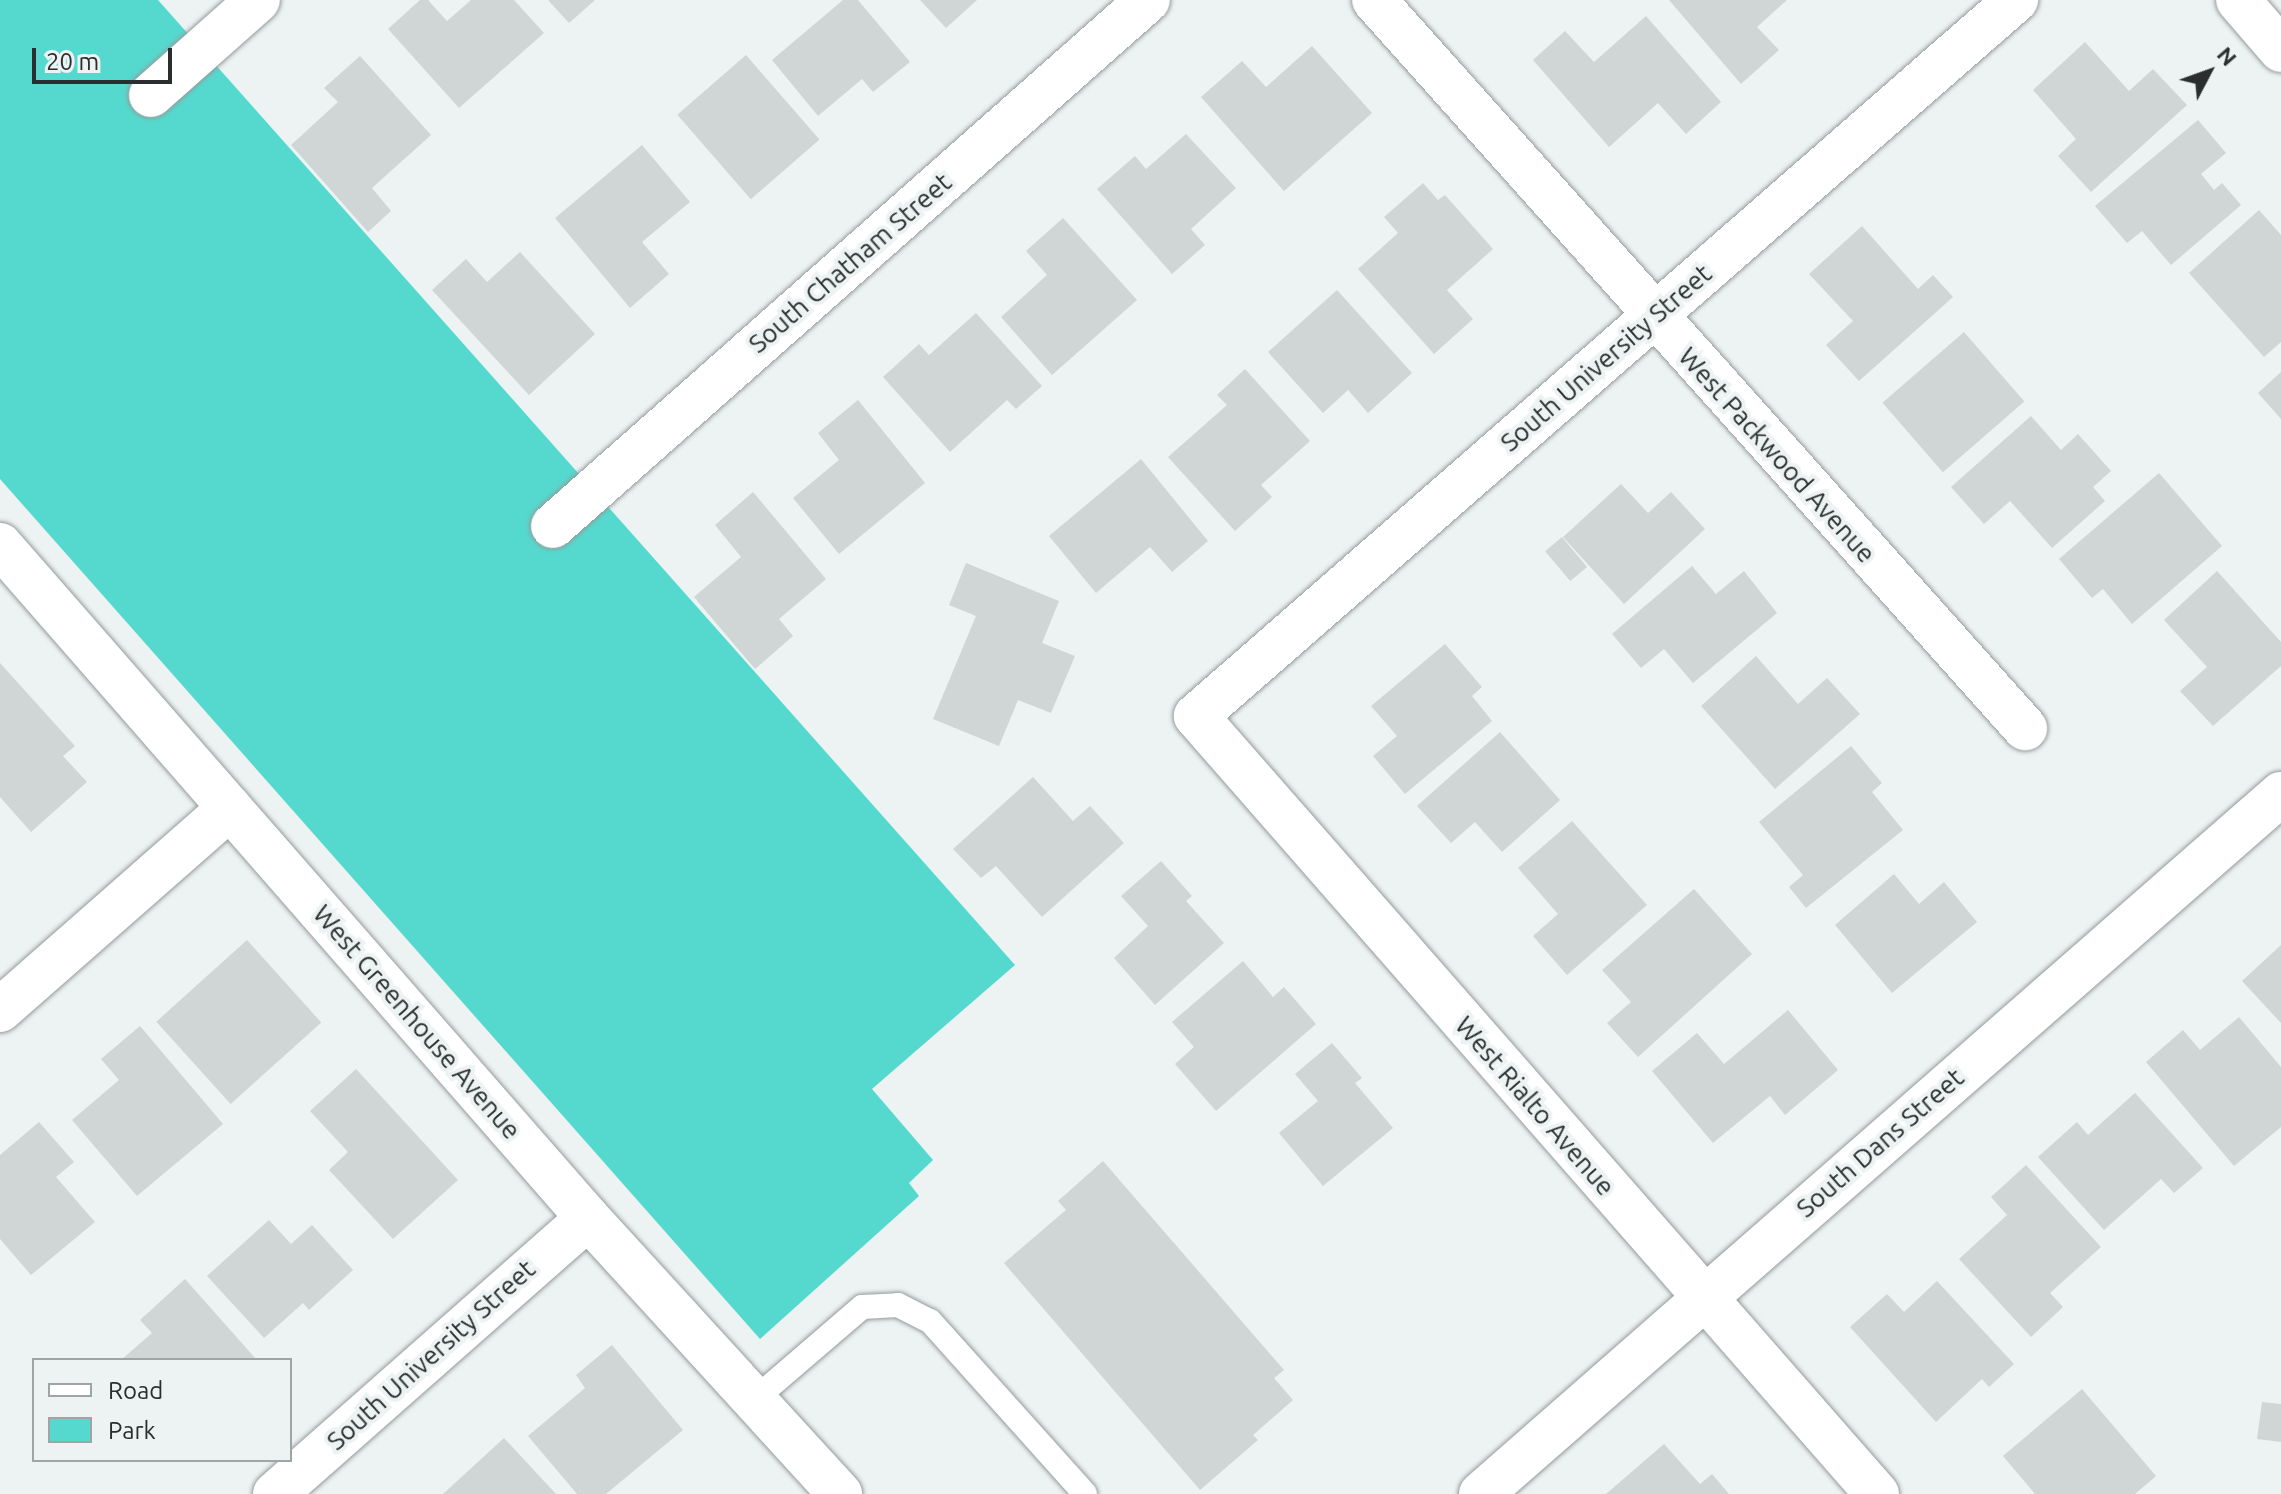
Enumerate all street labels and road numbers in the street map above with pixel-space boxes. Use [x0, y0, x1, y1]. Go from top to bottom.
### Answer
street label: South Chatham Street [742, 167, 958, 359]
street label: South University Street [1494, 258, 1718, 458]
street label: West Packwood Avenue [1672, 341, 1882, 569]
street label: West Greenhouse Avenue [307, 898, 527, 1146]
street label: West Rialto Avenue [1449, 1010, 1621, 1202]
street label: South Dans Street [1790, 1062, 1970, 1224]
street label: South University Street [320, 1253, 542, 1457]

